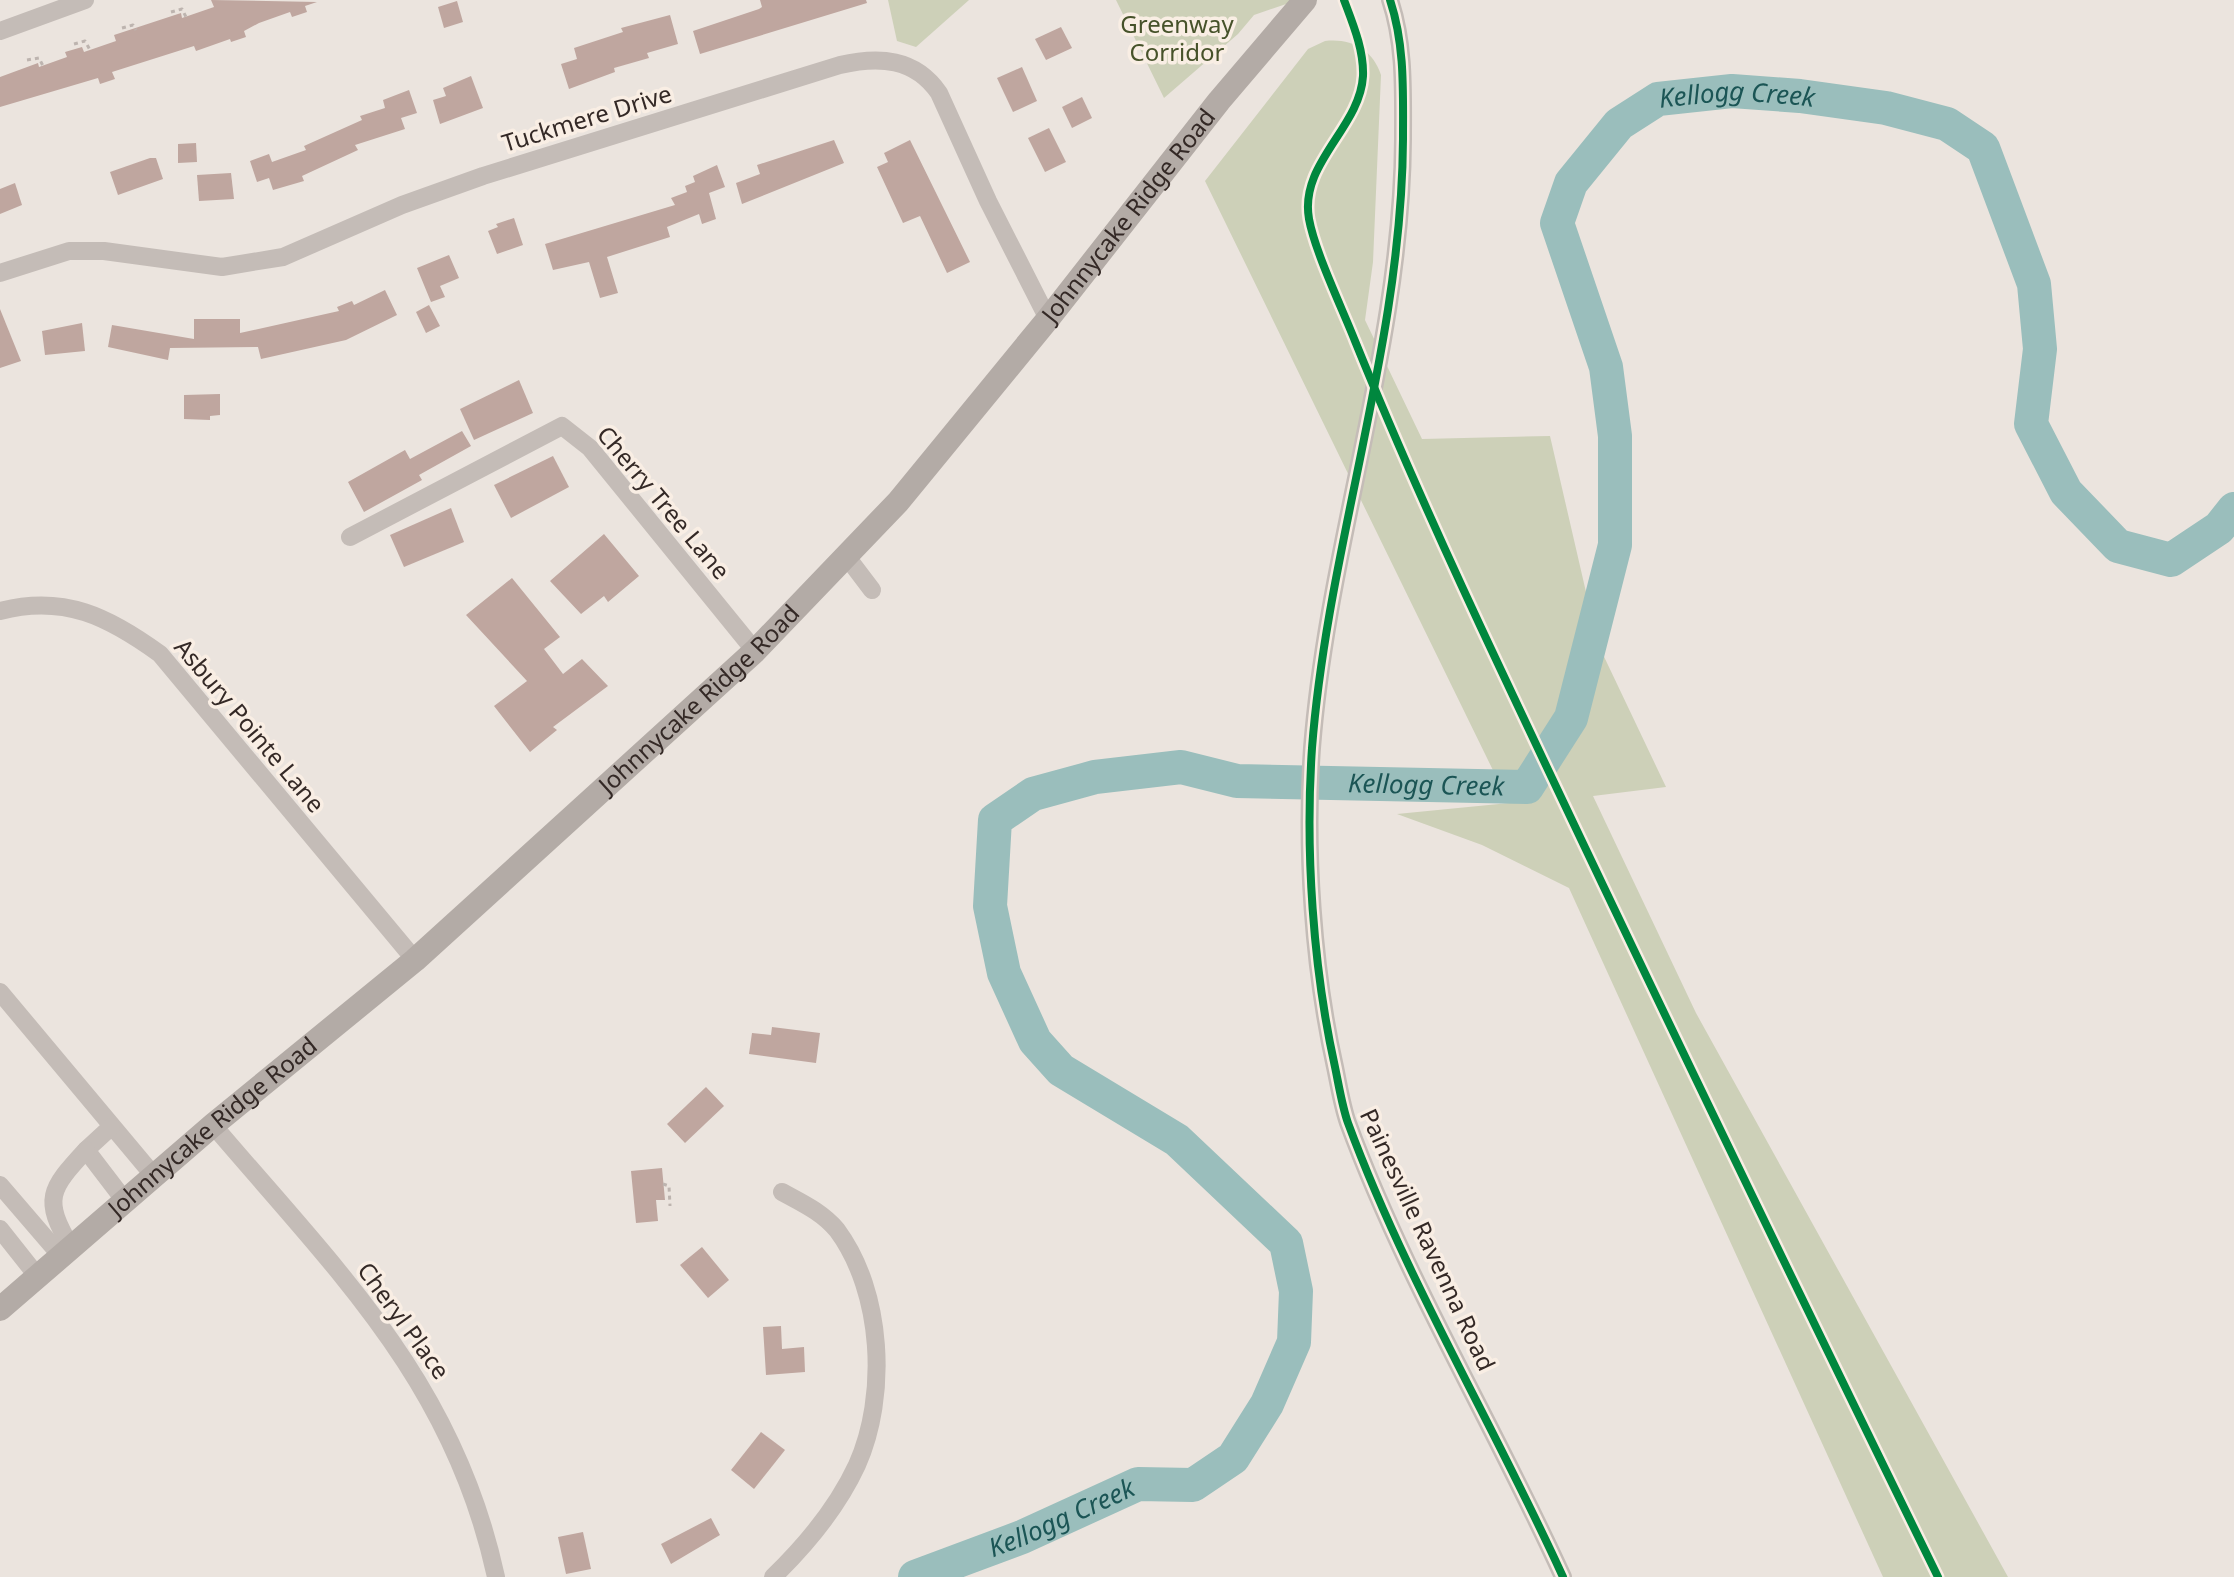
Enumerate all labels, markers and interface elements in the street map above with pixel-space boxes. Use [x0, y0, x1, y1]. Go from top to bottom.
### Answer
park label: Greenway Corridor [1120, 7, 1234, 68]
water label: Kellogg Creek [1657, 72, 1818, 116]
street label: Tuckmere Drive [498, 76, 675, 159]
street label: Johnnycake Ridge Road [1032, 101, 1222, 330]
street label: Cherry Tree Lane [590, 418, 738, 586]
street label: Johnnycake Ridge Road [589, 597, 806, 802]
street label: Asbury Pointe Lane [168, 631, 333, 819]
water label: Kellogg Creek [1347, 764, 1506, 804]
street label: Johnnycake Ridge Road [99, 1029, 323, 1225]
street label: Painesville Ravenna Road [1353, 1103, 1504, 1376]
street label: Cheryl Place [350, 1255, 458, 1385]
water label: Kellogg Creek [983, 1469, 1141, 1565]

